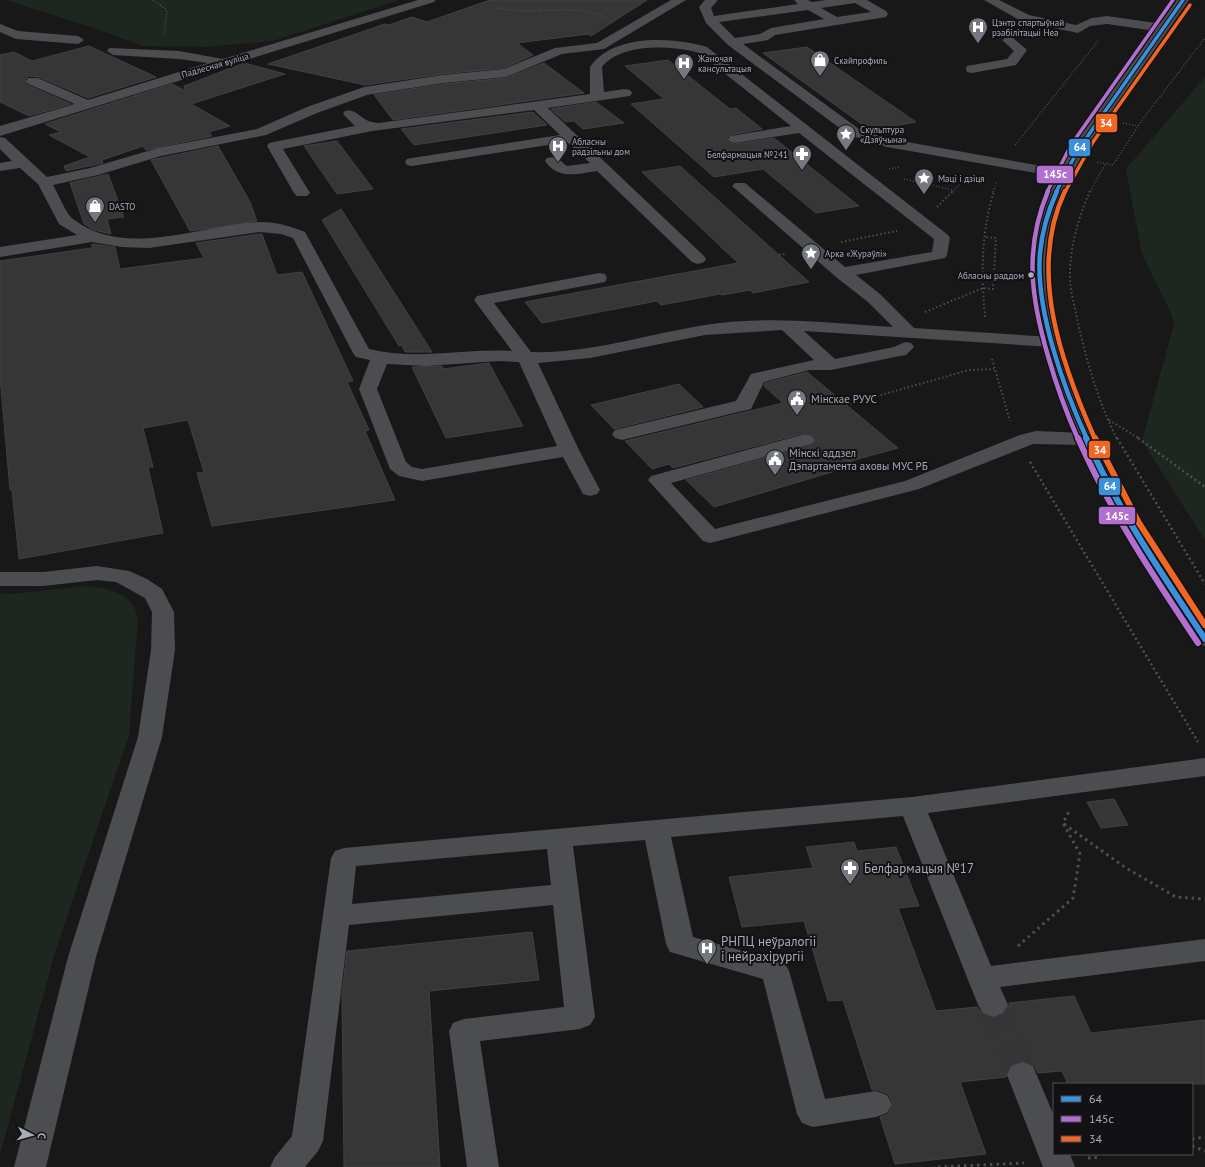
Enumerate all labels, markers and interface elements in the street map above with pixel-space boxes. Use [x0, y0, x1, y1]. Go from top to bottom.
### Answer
hospital icon: Цэнтр спартыўнай рэабілітацыі Неа [967, 16, 989, 44]
place label: Цэнтр спартыўнай рэабілітацыі Неа [992, 17, 1064, 38]
shop icon: Скайпрофиль [809, 49, 831, 77]
street label: Падлесная вуліца [180, 50, 250, 80]
hospital icon: Жаночая кансультацыя [673, 52, 695, 80]
place label: Жаночая кансультацыя [697, 53, 751, 74]
place label: Скайпрофиль [834, 55, 887, 66]
line badge: 34 [1095, 113, 1118, 133]
text: 34 [1100, 116, 1113, 130]
place icon: Скульптура «Дзяўчына» [835, 123, 857, 151]
place label: Скульптура «Дзяўчына» [860, 124, 907, 145]
hospital icon: Абласны радзільны дом [547, 135, 569, 163]
place label: Абласны радзільны дом [572, 136, 630, 157]
line badge: 64 [1068, 138, 1091, 157]
text: 64 [1074, 140, 1087, 154]
pharmacy icon: Белфармацыя №241 [791, 143, 813, 171]
place label: Белфармацыя №241 [707, 149, 788, 160]
line badge: 145с [1036, 165, 1074, 184]
place icon: Маці і дзіця [913, 167, 935, 195]
text: 145с [1043, 167, 1067, 181]
place label: Маці і дзіця [938, 173, 985, 184]
shop icon: DASTO [84, 195, 106, 223]
place label: DASTO [109, 201, 135, 212]
place icon: Арка «Жураўлі» [800, 242, 822, 270]
place label: Арка «Жураўлі» [825, 248, 887, 259]
place label: Абласны раддом [958, 270, 1024, 281]
marker: Абласны раддом [1026, 270, 1036, 280]
public building icon: Мінскае РУУС [786, 388, 808, 416]
place label: Мінскае РУУС [811, 392, 877, 406]
line badge: 34 [1088, 440, 1111, 459]
text: 34 [1094, 443, 1107, 457]
place label: Мінскі аддзел Дэпартамента аховы МУС РБ [789, 446, 928, 473]
public building icon: Мінскі аддзел Дэпартамента аховы МУС РБ [764, 448, 786, 476]
line badge: 64 [1098, 477, 1121, 496]
text: 64 [1104, 479, 1117, 493]
line badge: 145с [1098, 506, 1136, 525]
text: 145с [1105, 509, 1129, 523]
pharmacy icon: Белфармацыя №17 [839, 857, 861, 885]
place label: Белфармацыя №17 [864, 860, 974, 877]
place label: РНПЦ неўралогіі і нейрахірургіі [721, 933, 816, 965]
hospital icon: РНПЦ неўралогіі і нейрахірургіі [696, 937, 718, 965]
legend [1053, 1083, 1193, 1155]
text: 64 [1089, 1091, 1103, 1106]
text: 145с [1089, 1111, 1115, 1126]
north arrow [12, 1115, 52, 1155]
text: 34 [1089, 1131, 1103, 1146]
text: С [35, 1132, 49, 1140]

